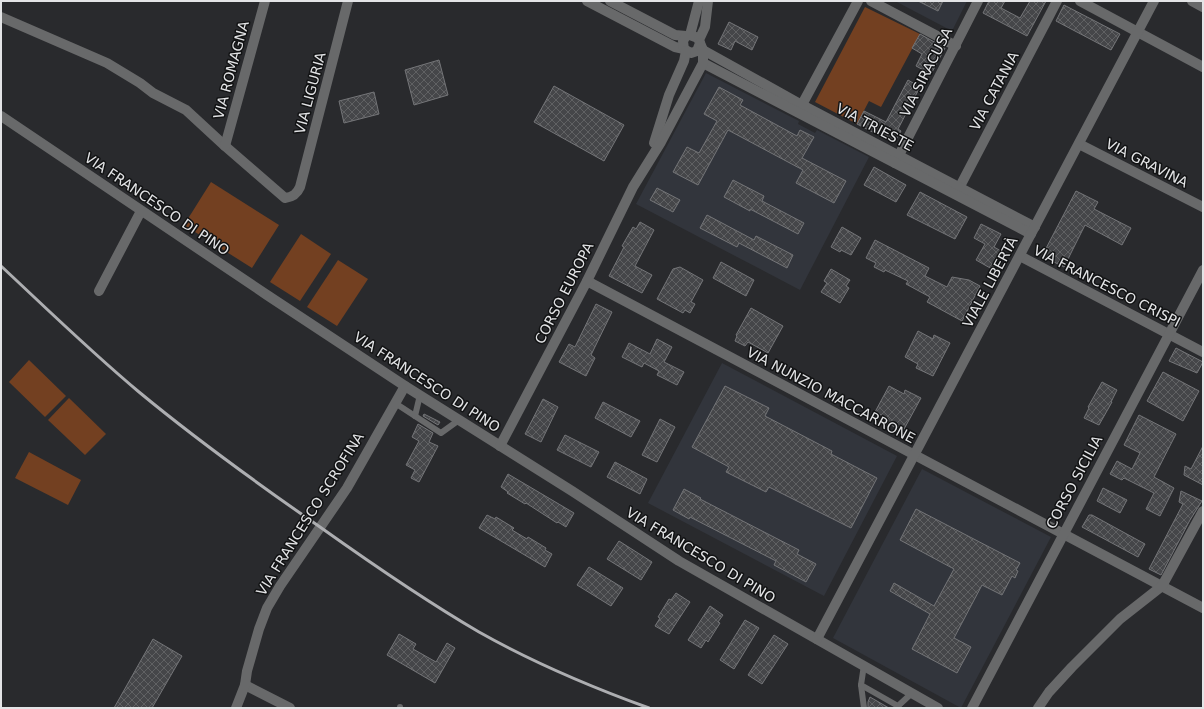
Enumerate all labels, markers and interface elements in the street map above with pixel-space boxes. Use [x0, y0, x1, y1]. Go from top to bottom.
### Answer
street label: VIA ROMAGNA [210, 19, 252, 121]
street label: VIA SIRACUSA [897, 24, 956, 119]
street label: VIA CATANIA [966, 48, 1022, 133]
street label: VIA LIGURIA [291, 50, 329, 136]
street label: VIA TRIESTE [834, 100, 916, 154]
street label: VIA GRAVINA [1103, 135, 1191, 191]
street label: VIA FRANCESCO DI PINO [82, 150, 232, 258]
street label: VIALE LIBERTÀ [959, 234, 1021, 330]
street label: CORSO EUROPA [531, 239, 597, 346]
street label: VIA FRANCESCO CRISPI [1031, 242, 1183, 330]
street label: VIA FRANCESCO DI PINO [351, 329, 503, 435]
street label: VIA NUNZIO MACCARRONE [744, 344, 918, 446]
street label: VIA FRANCESCO SCROFINA [253, 429, 367, 599]
street label: CORSO SICILIA [1043, 432, 1106, 531]
street label: VIA FRANCESCO DI PINO [624, 504, 778, 606]

